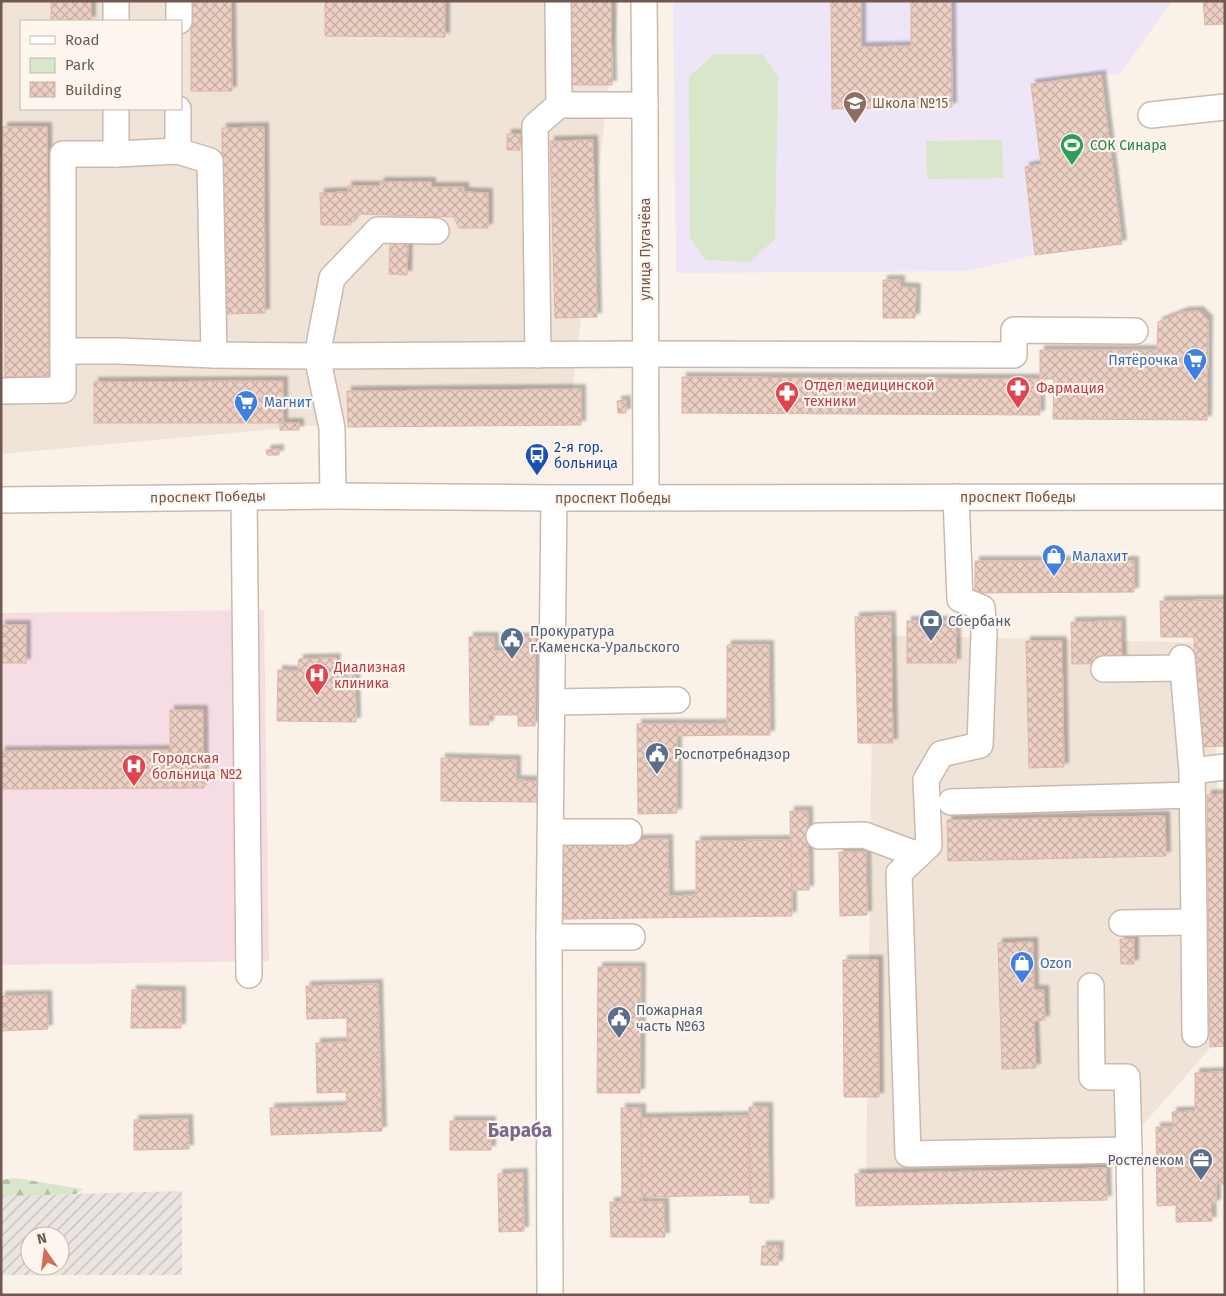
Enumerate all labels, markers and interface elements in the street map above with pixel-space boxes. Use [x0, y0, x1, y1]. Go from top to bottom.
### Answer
legend [20, 20, 182, 110]
text: Road [65, 31, 100, 49]
text: Park [65, 56, 95, 74]
text: Building [65, 81, 121, 99]
school or university icon: Школа №15 [842, 90, 868, 124]
place label: Школа №15 [872, 95, 948, 112]
sports icon: СОК Синара [1059, 132, 1085, 166]
place label: СОК Синара [1090, 137, 1167, 154]
street label: улица Пугачёва [637, 198, 654, 300]
supermarket icon: Пятёрочка [1182, 347, 1208, 381]
place label: Пятёрочка [1108, 352, 1178, 369]
pharmacy icon: Фармация [1005, 375, 1031, 409]
place label: Отдел медицинской техники [804, 377, 935, 410]
pharmacy icon: Отдел медицинской техники [774, 380, 800, 414]
place label: Фармация [1036, 380, 1105, 397]
supermarket icon: Магнит [233, 389, 259, 423]
place label: Магнит [264, 394, 312, 411]
place label: 2-я гор. больница [554, 439, 618, 472]
bus stop icon: 2-я гор. больница [524, 442, 550, 476]
street label: проспект Победы [150, 487, 266, 507]
street label: проспект Победы [960, 489, 1076, 506]
street label: проспект Победы [555, 490, 671, 507]
shop icon: Малахит [1041, 543, 1067, 577]
place label: Малахит [1072, 548, 1128, 565]
bank icon: Сбербанк [918, 608, 944, 642]
place label: Сбербанк [948, 613, 1012, 630]
place label: Прокуратура г.Каменска-Уральского [530, 623, 680, 656]
public building icon: Прокуратура г.Каменска-Уральского [499, 626, 525, 660]
place label: Диализная клиника [333, 659, 406, 692]
hospital icon: Диализная клиника [304, 662, 330, 696]
public building icon: Роспотребнадзор [644, 741, 670, 775]
place label: Роспотребнадзор [674, 746, 790, 763]
place label: Городская больница №2 [152, 750, 242, 783]
hospital icon: Городская больница №2 [121, 753, 147, 787]
shop icon: Ozon [1009, 950, 1035, 984]
place label: Ozon [1040, 955, 1072, 972]
place label: Пожарная часть №63 [636, 1002, 705, 1035]
public building icon: Пожарная часть №63 [606, 1005, 632, 1039]
district label: Бараба [488, 1119, 552, 1142]
office icon: Ростелеком [1188, 1147, 1214, 1181]
place label: Ростелеком [1108, 1152, 1184, 1169]
north arrow [20, 1226, 70, 1276]
text: N [35, 1229, 49, 1248]

